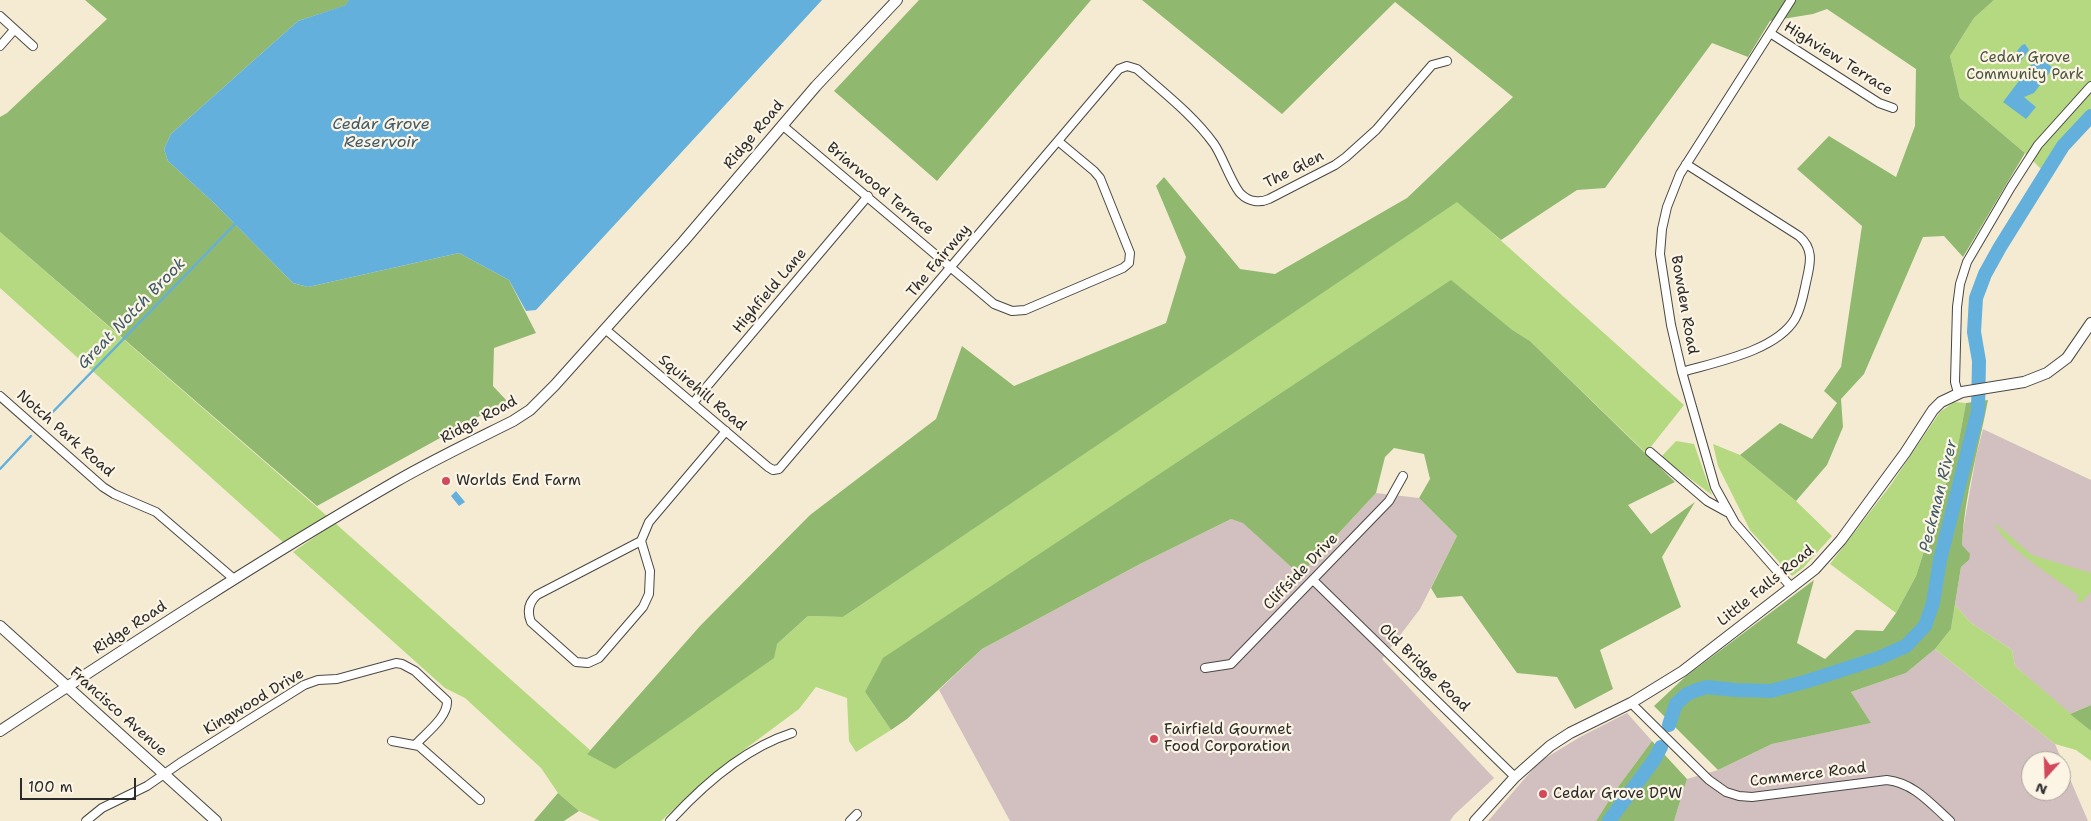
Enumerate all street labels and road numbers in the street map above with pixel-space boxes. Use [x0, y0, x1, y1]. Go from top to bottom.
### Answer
street label: Highview Terrace [1780, 18, 1896, 100]
street label: Ridge Road [720, 97, 788, 173]
street label: Briarwood Terrace [823, 139, 937, 239]
street label: The Glen [1261, 147, 1327, 193]
street label: The Fairway [903, 221, 975, 301]
street label: Highfield Lane [729, 245, 811, 337]
street label: Bowden Road [1666, 254, 1702, 356]
street label: Squirehill Road [654, 351, 750, 435]
street label: Notch Park Road [13, 387, 117, 481]
street label: Ridge Road [438, 392, 520, 448]
street label: Cliffside Drive [1260, 530, 1342, 614]
street label: Little Falls Road [1714, 542, 1818, 630]
street label: Ridge Road [90, 598, 170, 658]
street label: Old Bridge Road [1375, 620, 1473, 716]
street label: Francisco Avenue [66, 664, 170, 760]
street label: Kingwood Drive [200, 665, 308, 739]
street label: Commerce Road [1749, 759, 1867, 791]

